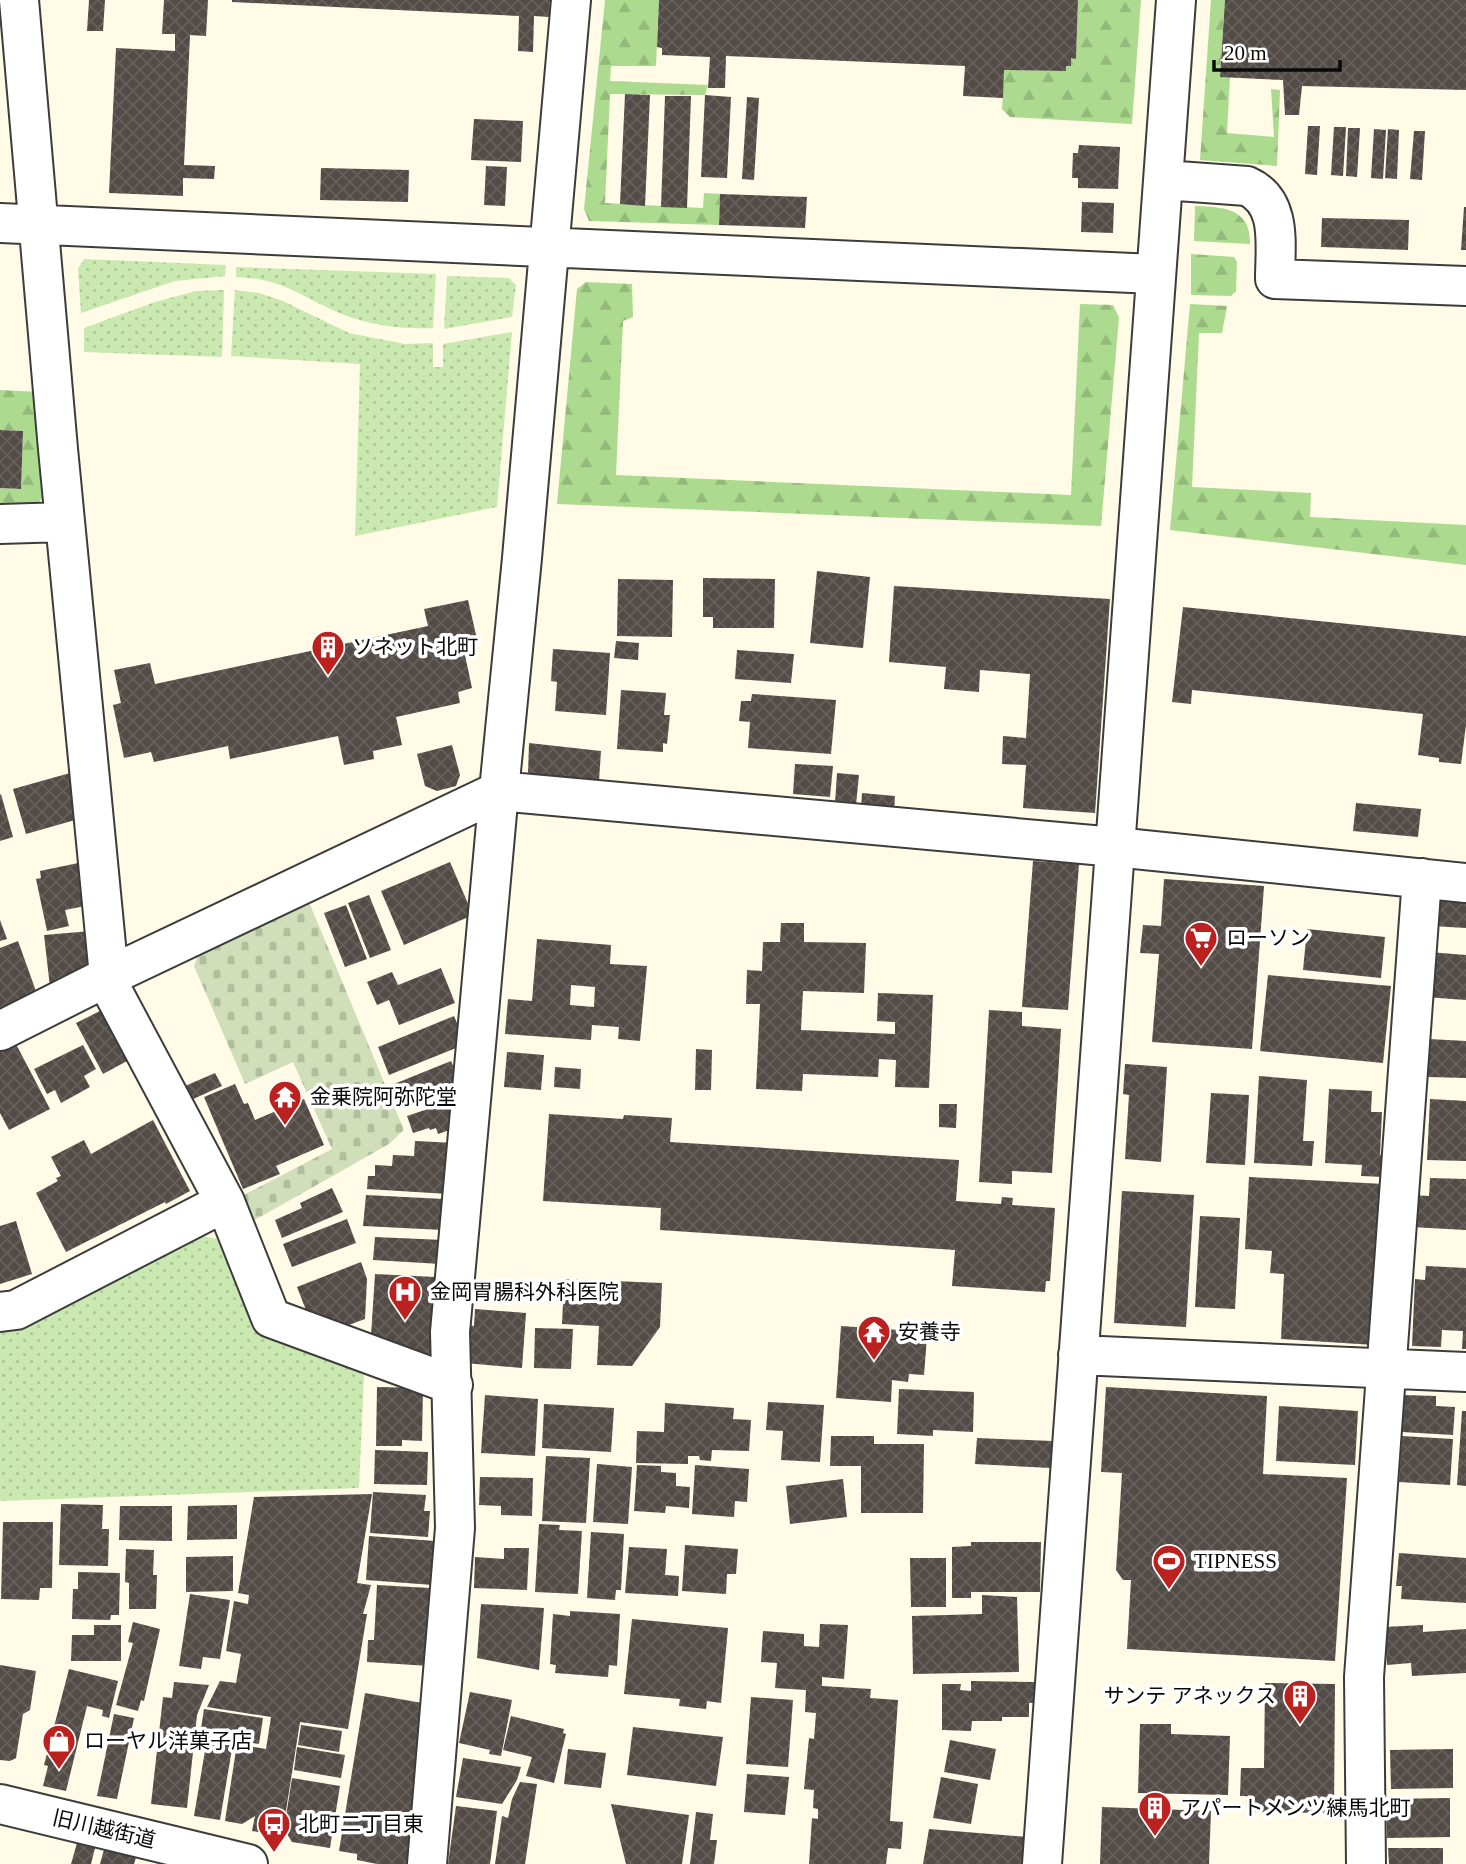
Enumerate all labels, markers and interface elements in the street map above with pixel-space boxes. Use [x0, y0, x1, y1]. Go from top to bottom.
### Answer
scale bar [1214, 28, 1340, 72]
text: 20 m [1224, 41, 1267, 65]
building icon: ソネット北町 [309, 628, 347, 677]
place label: ソネット北町 [352, 635, 478, 659]
supermarket icon: ローソン [1182, 919, 1220, 968]
place label: ローソン [1226, 926, 1310, 950]
temple icon: 金乗院阿弥陀堂 [266, 1078, 304, 1127]
place label: 金乗院阿弥陀堂 [310, 1085, 457, 1109]
hospital icon: 金岡胃腸科外科医院 [386, 1273, 424, 1322]
place label: 金岡胃腸科外科医院 [430, 1280, 619, 1304]
temple icon: 安養寺 [855, 1313, 893, 1362]
place label: 安養寺 [898, 1320, 961, 1344]
sports icon: TIPNESS [1150, 1542, 1188, 1591]
place label: TIPNESS [1194, 1549, 1277, 1573]
building icon: サンテ アネックス [1281, 1677, 1319, 1726]
place label: サンテ アネックス [1103, 1684, 1276, 1708]
shop icon: ローヤル洋菓子店 [40, 1722, 78, 1771]
place label: ローヤル洋菓子店 [84, 1729, 252, 1753]
building icon: アパートメンツ練馬北町 [1136, 1789, 1174, 1838]
place label: アパートメンツ練馬北町 [1180, 1796, 1411, 1820]
street label: 旧川越街道 [50, 1805, 158, 1853]
bus stop icon: 北町二丁目東 [255, 1805, 293, 1854]
place label: 北町二丁目東 [298, 1812, 424, 1836]

